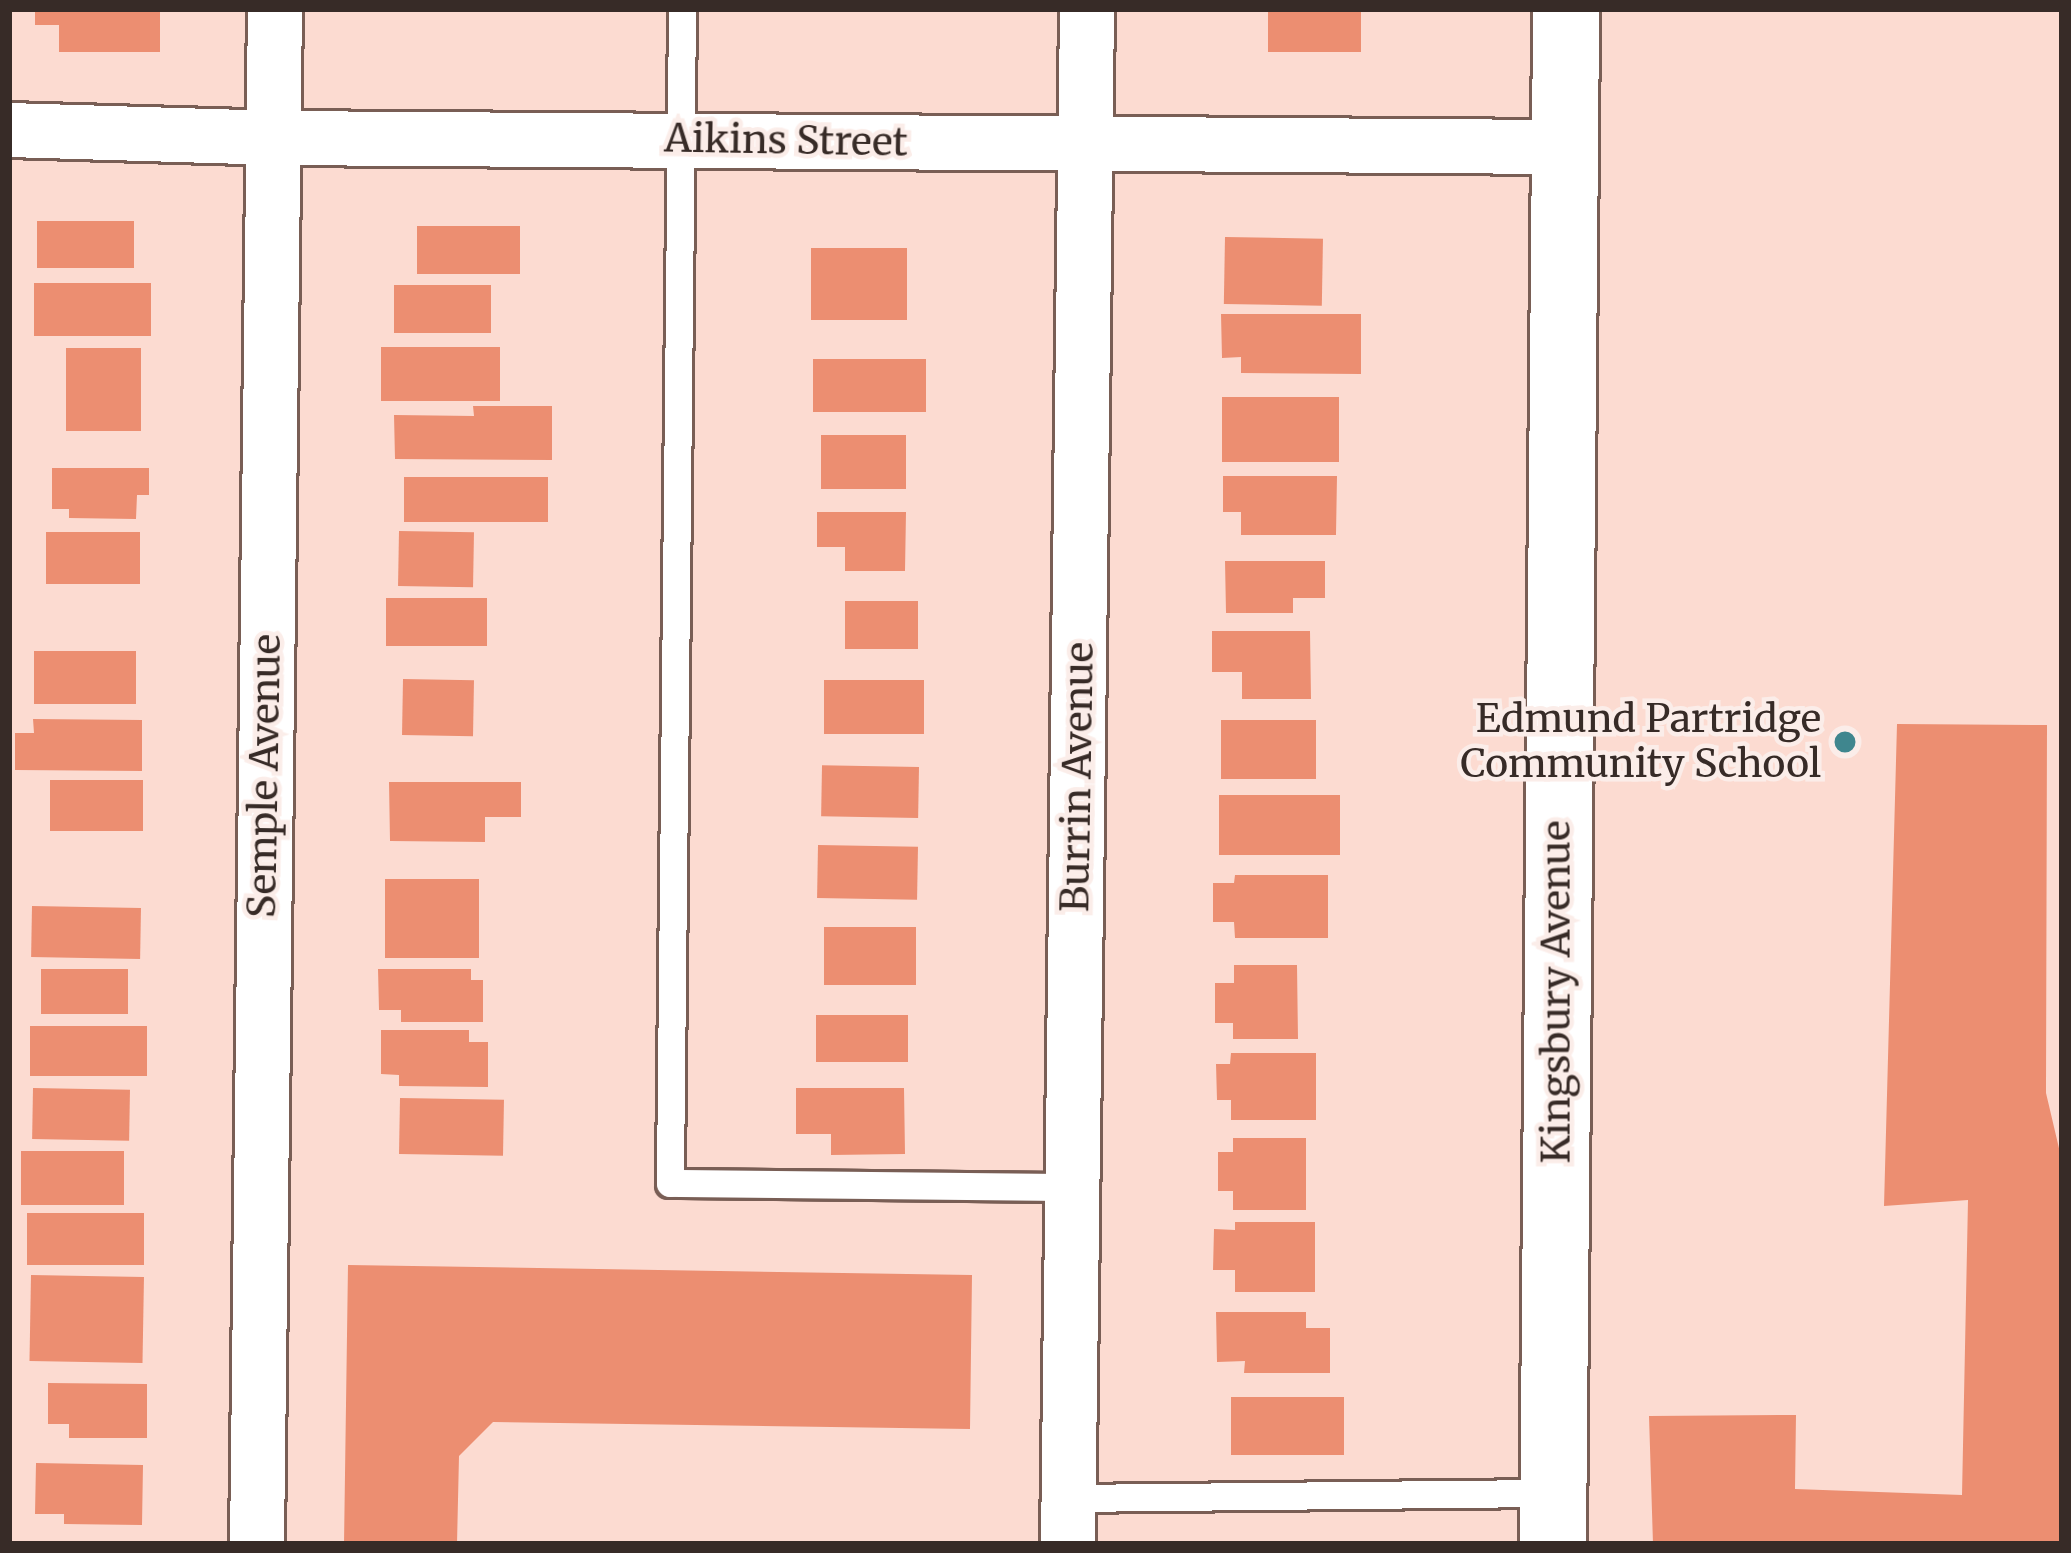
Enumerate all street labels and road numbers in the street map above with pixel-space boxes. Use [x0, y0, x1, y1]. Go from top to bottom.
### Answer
street label: Aikins Street [664, 115, 908, 167]
street label: Semple Avenue [239, 634, 291, 918]
street label: Burrin Avenue [1052, 642, 1104, 912]
street label: Kingsbury Avenue [1534, 820, 1580, 1164]

